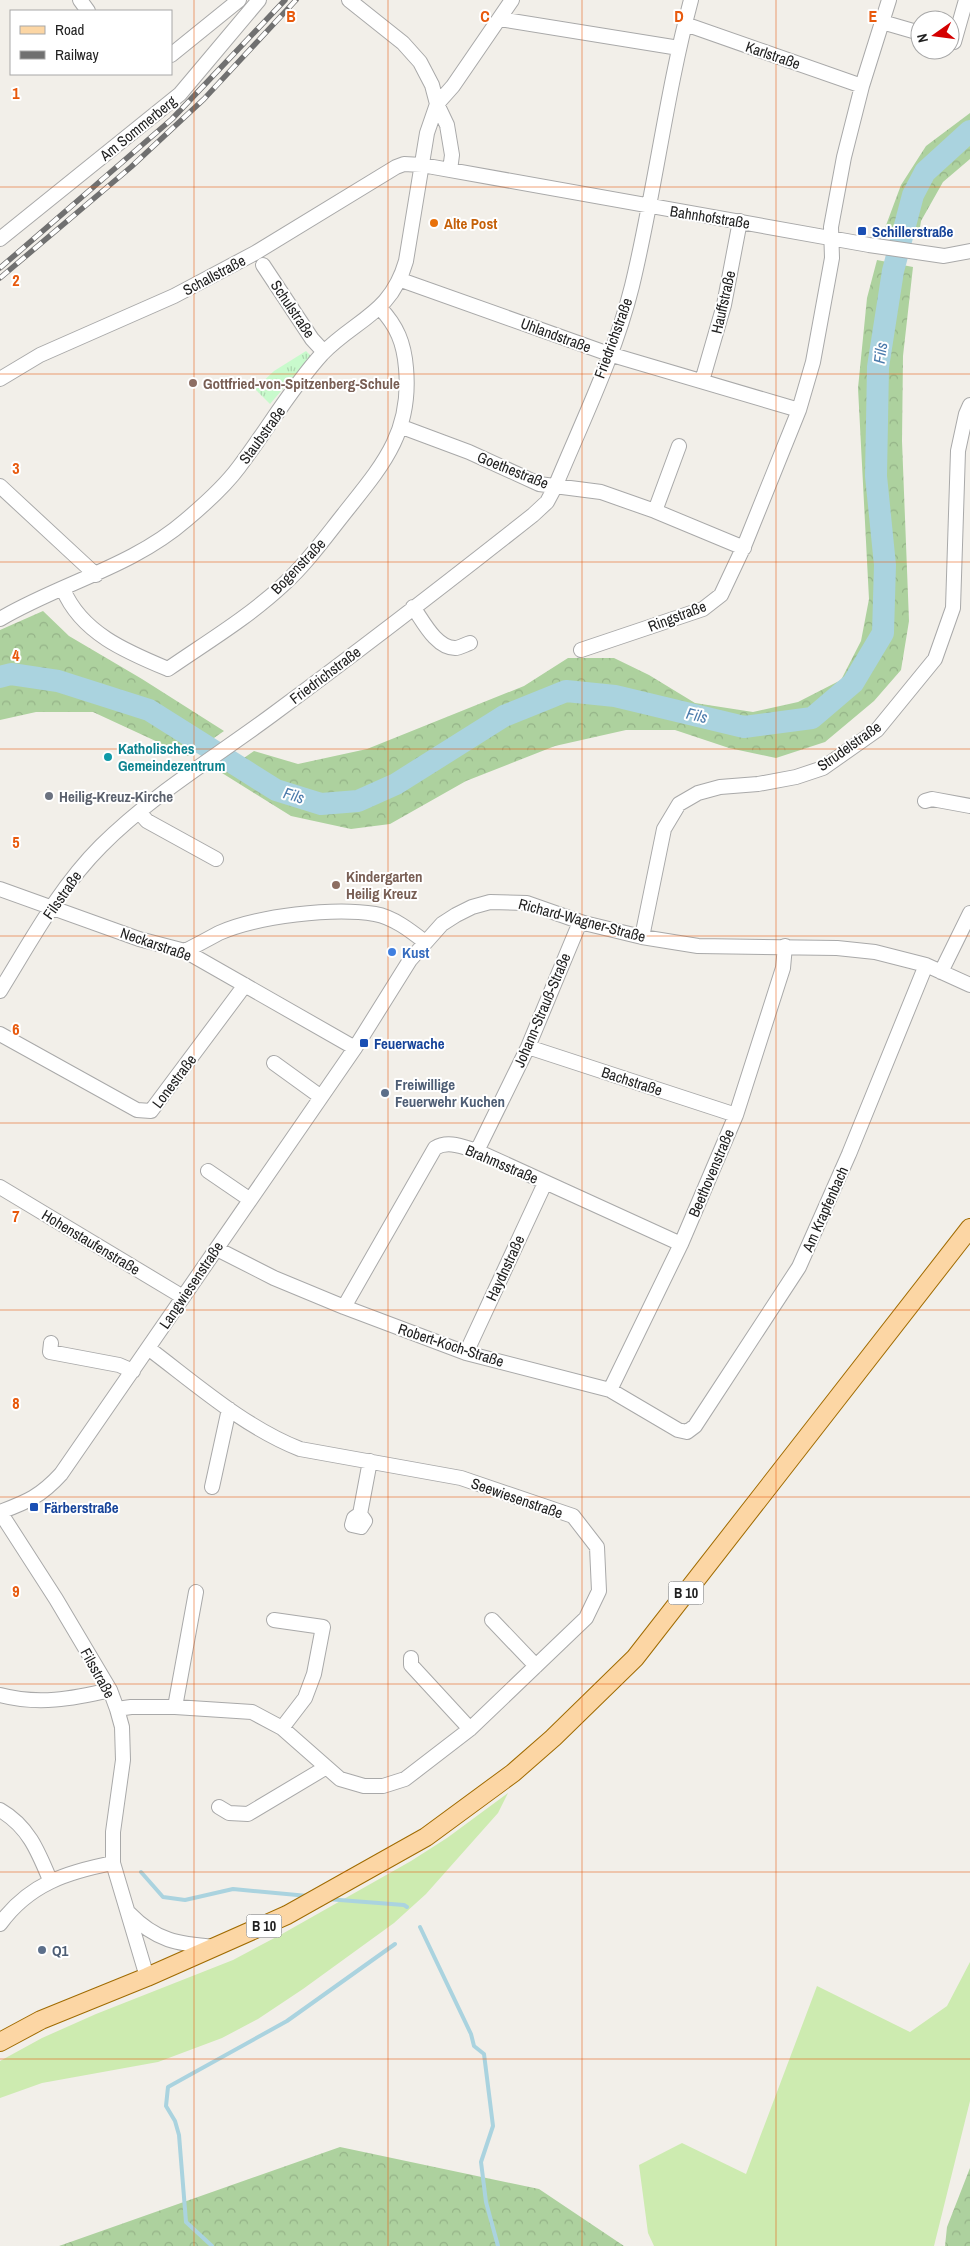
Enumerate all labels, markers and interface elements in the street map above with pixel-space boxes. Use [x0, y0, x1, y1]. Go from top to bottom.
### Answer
text: B [286, 5, 296, 27]
text: C [480, 5, 490, 27]
text: D [674, 5, 684, 27]
text: E [869, 5, 878, 27]
legend [10, 10, 172, 75]
north arrow [910, 10, 960, 60]
text: Road [55, 19, 84, 40]
text: N [913, 32, 932, 44]
street label: Karlstraße [743, 36, 803, 74]
text: Railway [55, 44, 100, 65]
text: 1 [12, 82, 20, 104]
street label: Am Sommerberg [94, 90, 181, 166]
street label: Bahnhofstraße [669, 200, 752, 234]
place label: Alte Post [444, 213, 497, 234]
marker: Alte Post [428, 217, 440, 229]
place label: Schillerstraße [872, 221, 954, 242]
marker: Schillerstraße [856, 225, 868, 237]
street label: Schallstraße [179, 250, 249, 300]
street label: Hauffstraße [706, 268, 740, 336]
text: 2 [12, 269, 20, 291]
street label: Schulstraße [266, 276, 320, 342]
street label: Friedrichstraße [589, 295, 637, 381]
street label: Uhlandstraße [518, 313, 594, 358]
water label: Fils [868, 341, 892, 365]
place label: Gottfried-von-Spitzenberg-Schule [203, 373, 400, 394]
marker: Gottfried-von-Spitzenberg-Schule [187, 377, 199, 389]
street label: Staubstraße [234, 402, 290, 468]
street label: Goethestraße [474, 446, 552, 494]
text: 3 [12, 457, 20, 479]
street label: Bogenstraße [266, 533, 330, 599]
street label: Ringstraße [645, 595, 709, 637]
street label: Friedrichstraße [285, 641, 365, 709]
text: 4 [12, 644, 20, 666]
water label: Fils [684, 702, 710, 728]
street label: Strudelstraße [813, 716, 885, 776]
place label: Katholisches Gemeindezentrum [118, 738, 225, 776]
marker: Katholisches Gemeindezentrum [102, 751, 114, 763]
water label: Fils [281, 781, 308, 809]
place label: Heilig-Kreuz-Kirche [59, 786, 173, 807]
marker: Heilig-Kreuz-Kirche [43, 790, 55, 802]
text: 5 [12, 831, 20, 853]
street label: Filsstraße [38, 866, 86, 923]
place label: Kindergarten Heilig Kreuz [346, 866, 423, 904]
marker: Kindergarten Heilig Kreuz [330, 879, 342, 891]
street label: Richard-Wagner-Straße [516, 893, 648, 947]
street label: Neckarstraße [118, 922, 194, 966]
place label: Kust [402, 942, 429, 963]
marker: Kust [386, 946, 398, 958]
street label: Johann-Strauß-Straße [508, 949, 576, 1070]
text: 6 [12, 1018, 20, 1040]
place label: Feuerwache [374, 1033, 445, 1054]
marker: Feuerwache [358, 1037, 370, 1049]
street label: Lonestraße [147, 1050, 201, 1112]
street label: Bachstraße [599, 1061, 665, 1101]
place label: Freiwillige Feuerwehr Kuchen [395, 1074, 505, 1112]
marker: Freiwillige Feuerwehr Kuchen [379, 1087, 391, 1099]
street label: Beethovenstraße [683, 1126, 739, 1220]
street label: Brahmsstraße [462, 1139, 542, 1189]
street label: Am Krapfenbach [796, 1163, 853, 1256]
street label: Hohenstaufenstraße [38, 1204, 144, 1280]
text: 7 [12, 1205, 20, 1227]
street label: Haydnstraße [481, 1232, 529, 1304]
street label: Langwiesenstraße [154, 1237, 228, 1333]
street label: Robert-Koch-Straße [395, 1318, 507, 1372]
text: 8 [12, 1392, 20, 1414]
street label: Seewiesenstraße [468, 1472, 566, 1524]
place label: Färberstraße [44, 1497, 119, 1518]
marker: Färberstraße [28, 1501, 40, 1513]
text: 9 [12, 1580, 20, 1602]
road number: B 10 [668, 1582, 704, 1605]
street label: Filsstraße [76, 1644, 121, 1702]
road number: B 10 [246, 1914, 282, 1938]
place label: Q1 [52, 1940, 69, 1961]
marker: Q1 [36, 1944, 48, 1956]

